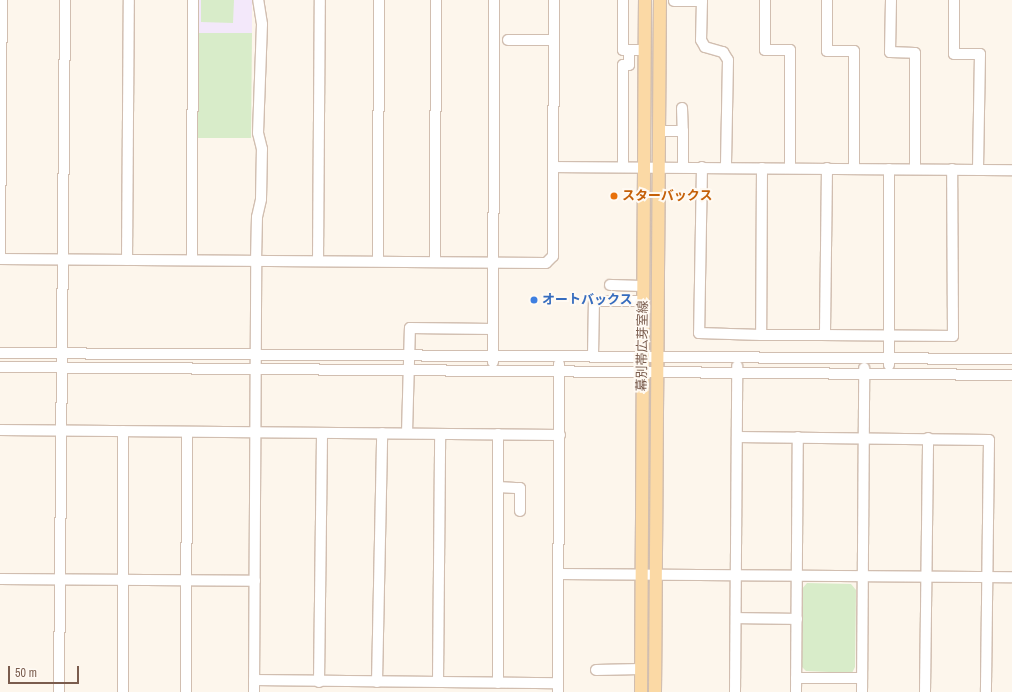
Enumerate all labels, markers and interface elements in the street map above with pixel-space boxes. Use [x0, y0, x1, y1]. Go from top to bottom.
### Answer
place label: スターバックス [622, 188, 713, 204]
marker: スターバックス [609, 191, 619, 201]
place label: オートバックス [542, 292, 633, 308]
marker: オートバックス [529, 295, 539, 305]
street label: 幕別帯広芽室線 [634, 300, 652, 392]
scale bar [10, 658, 81, 684]
text: 50 m [15, 665, 37, 681]

